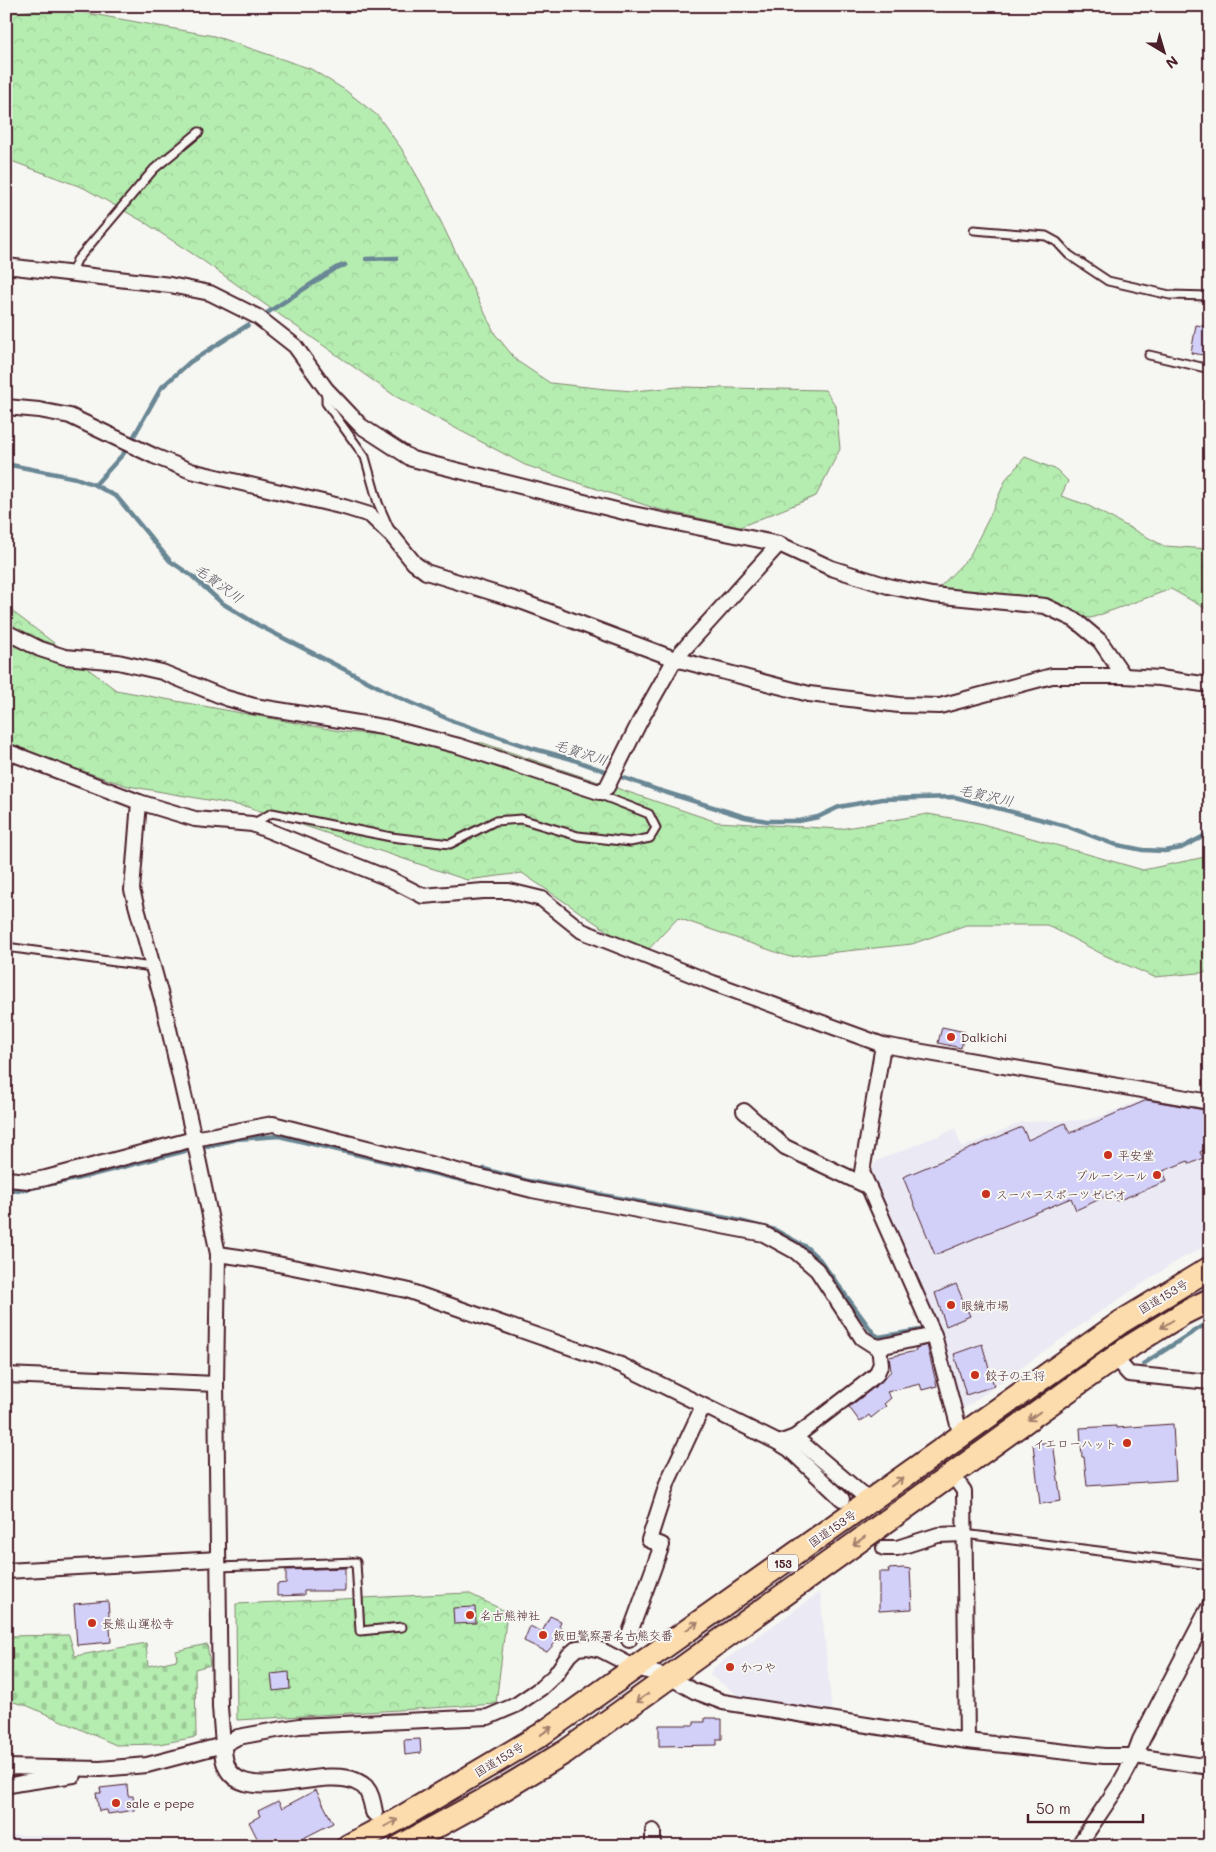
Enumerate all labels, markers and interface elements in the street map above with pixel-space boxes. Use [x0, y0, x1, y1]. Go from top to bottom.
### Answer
north arrow [1138, 28, 1188, 78]
text: N [1162, 52, 1182, 73]
water label: 毛賀沢川 [191, 559, 247, 607]
water label: 毛賀沢川 [551, 734, 611, 770]
water label: 毛賀沢川 [957, 779, 1015, 811]
place label: Dalkichi [961, 1029, 1007, 1045]
marker: Dalkichi [945, 1031, 957, 1043]
place label: 平安堂 [1118, 1147, 1154, 1163]
marker: 平安堂 [1102, 1149, 1114, 1161]
place label: ブルーシール [1075, 1167, 1147, 1183]
marker: ブルーシール [1151, 1169, 1163, 1181]
place label: スーパースポーツゼビオ [996, 1186, 1127, 1202]
marker: スーパースポーツゼビオ [980, 1188, 992, 1200]
street label: 国道153号 [1135, 1275, 1191, 1317]
place label: 眼鏡市場 [961, 1297, 1009, 1313]
marker: 眼鏡市場 [945, 1299, 957, 1311]
one-way arrow [1161, 1319, 1175, 1329]
place label: 餃子の王将 [985, 1367, 1045, 1383]
marker: 餃子の王将 [969, 1369, 981, 1381]
one-way arrow [1027, 1411, 1041, 1421]
place label: イエローハット [1033, 1435, 1117, 1451]
marker: イエローハット [1121, 1437, 1133, 1449]
one-way arrow [890, 1477, 903, 1488]
street label: 国道153号 [805, 1506, 859, 1550]
one-way arrow [853, 1536, 866, 1547]
road number: 153 [768, 1555, 798, 1572]
place label: 名古熊神社 [480, 1607, 540, 1623]
marker: 名古熊神社 [464, 1609, 476, 1621]
place label: 長熊山運松寺 [102, 1615, 174, 1631]
marker: 長熊山運松寺 [86, 1617, 98, 1629]
one-way arrow [685, 1621, 699, 1631]
place label: 飯田警察署名古熊交番 [553, 1627, 673, 1643]
marker: 飯田警察署名古熊交番 [537, 1629, 549, 1641]
place label: かつや [740, 1659, 776, 1675]
marker: かつや [724, 1661, 736, 1673]
one-way arrow [635, 1693, 649, 1703]
one-way arrow [539, 1726, 553, 1736]
street label: 国道153号 [471, 1738, 527, 1780]
scale bar [1028, 1792, 1144, 1824]
place label: sale e pepe [126, 1795, 195, 1811]
marker: sale e pepe [110, 1797, 122, 1809]
text: 50 m [1036, 1798, 1071, 1818]
one-way arrow [383, 1818, 398, 1827]

